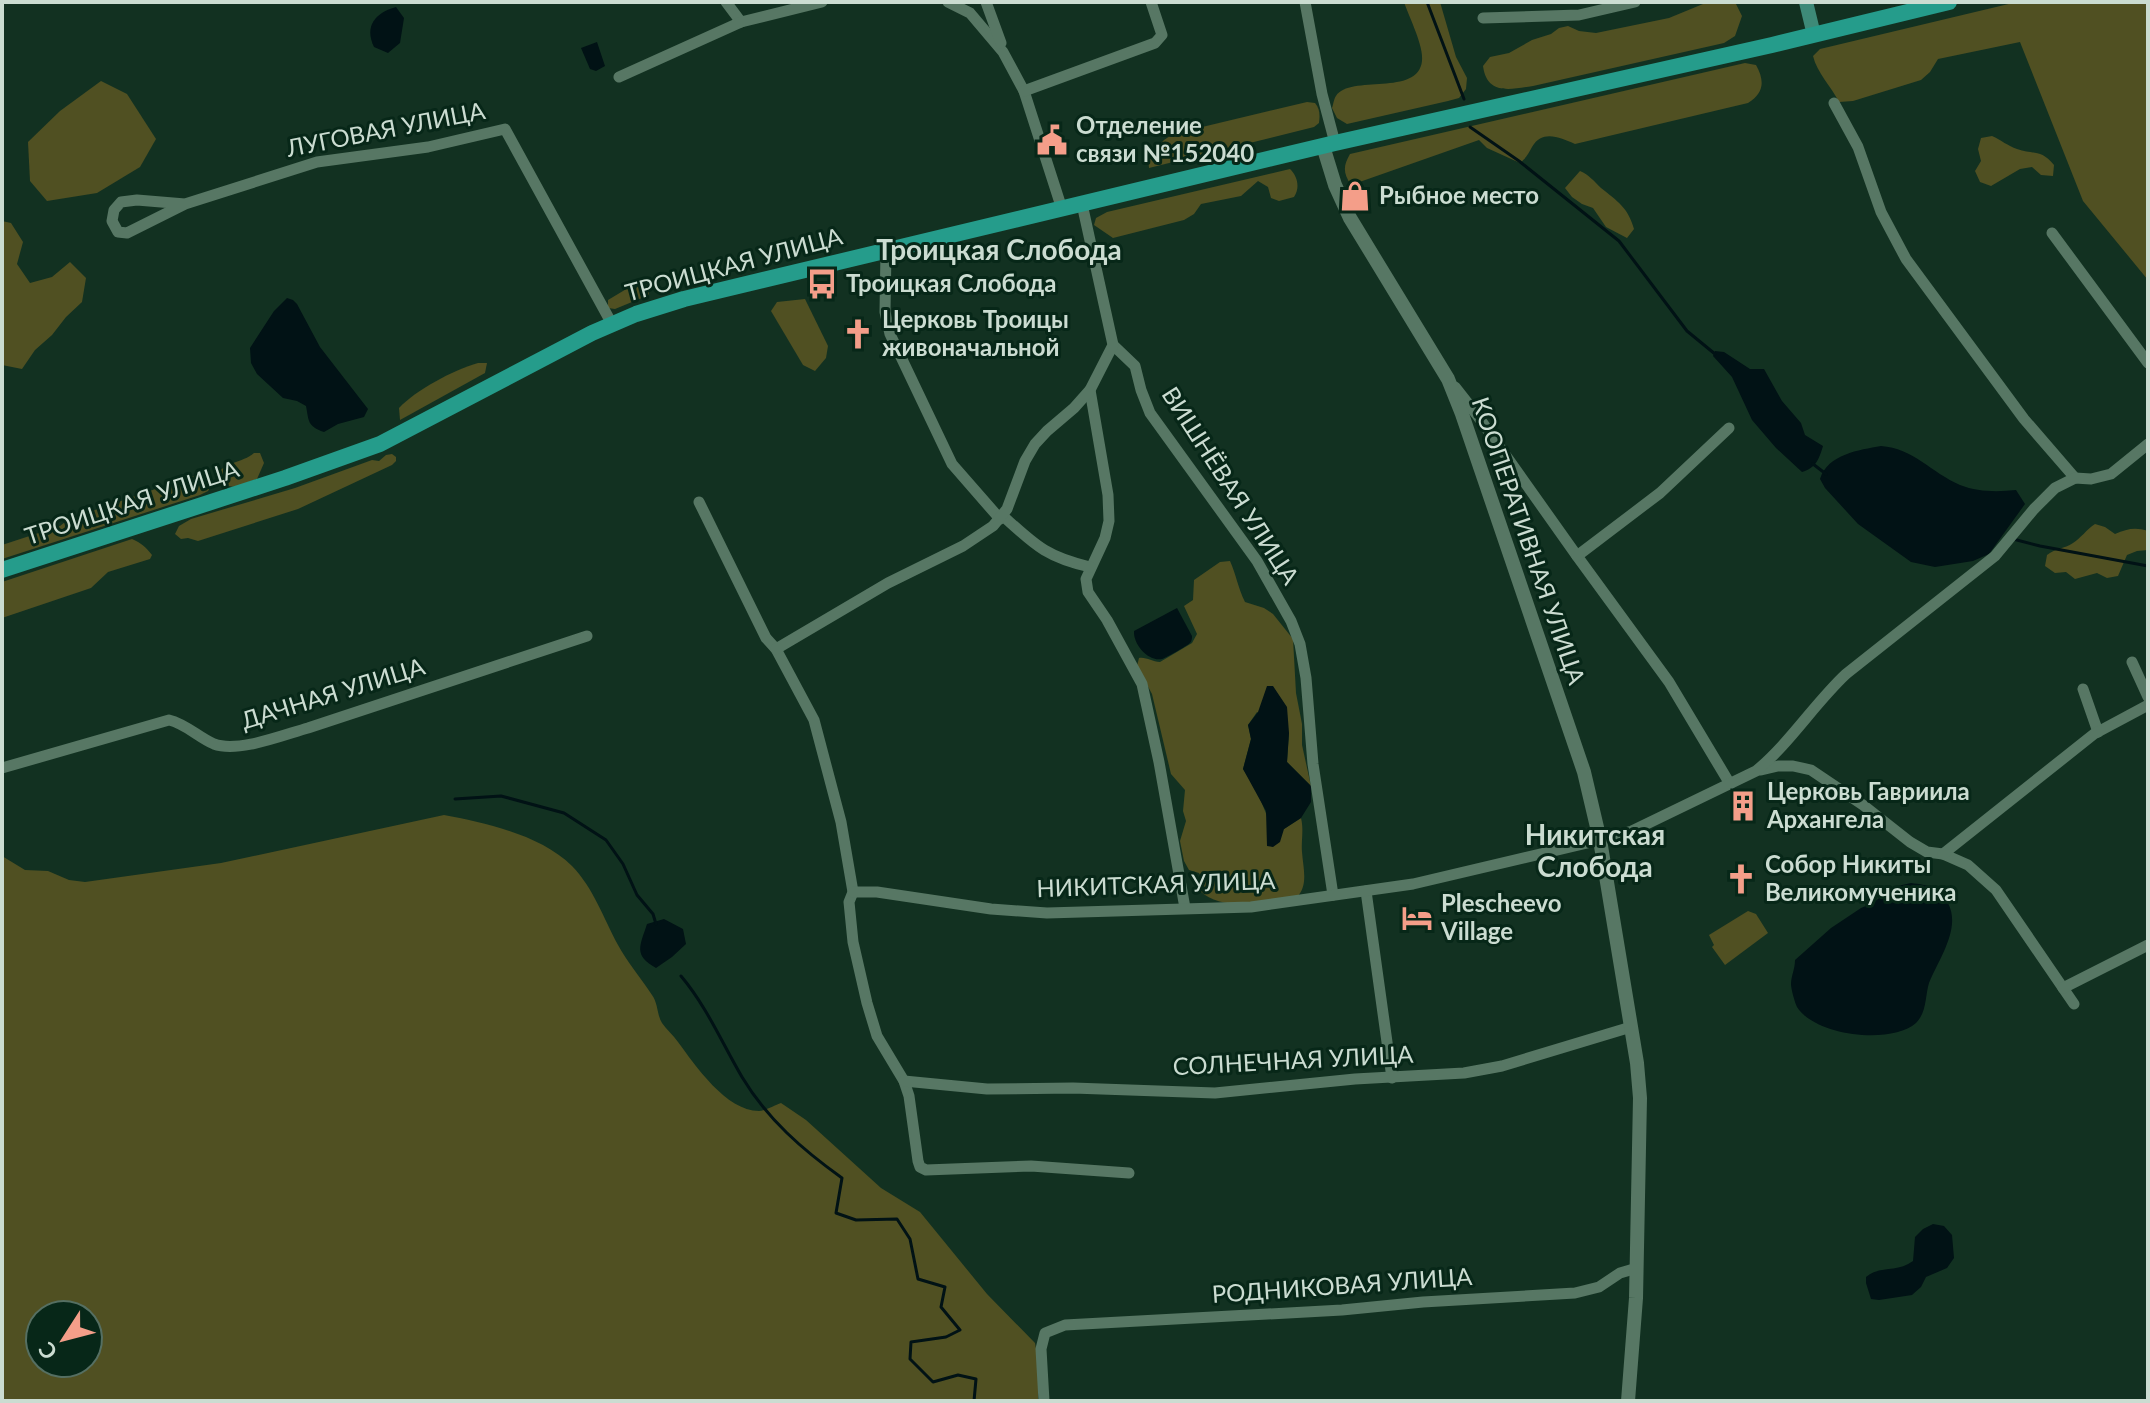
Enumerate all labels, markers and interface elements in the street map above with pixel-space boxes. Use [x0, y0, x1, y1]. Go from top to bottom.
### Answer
street label: ЛУГОВАЯ УЛИЦА [283, 95, 488, 162]
place label: Отделение связи №152040 [1076, 110, 1254, 167]
public building icon: Отделение связи №152040 [1035, 123, 1069, 157]
shop icon: Рыбное место [1338, 179, 1372, 213]
place label: Рыбное место [1379, 180, 1539, 209]
street label: ТРОИЦКАЯ УЛИЦА [622, 220, 846, 306]
district label: Троицкая Слобода [876, 232, 1122, 266]
bus stop icon: Троицкая Слобода [805, 267, 839, 301]
place label: Троицкая Слобода [846, 268, 1056, 297]
place label: Церковь Троицы живоначальной [882, 304, 1069, 361]
church icon: Церковь Троицы живоначальной [841, 317, 875, 351]
street label: ВИШНЁВАЯ УЛИЦА [1157, 381, 1306, 590]
street label: КООПЕРАТИВНАЯ УЛИЦА [1467, 393, 1593, 689]
street label: ТРОИЦКАЯ УЛИЦА [21, 453, 243, 550]
street label: ДАЧНАЯ УЛИЦА [237, 651, 429, 734]
place label: Церковь Гавриила Архангела [1766, 776, 1970, 833]
building icon: Церковь Гавриила Архангела [1726, 789, 1760, 823]
district label: Никитская Слобода [1525, 817, 1665, 883]
place label: Собор Никиты Великомученика [1765, 849, 1956, 906]
church icon: Собор Никиты Великомученика [1724, 862, 1758, 896]
street label: НИКИТСКАЯ УЛИЦА [1036, 865, 1277, 902]
place label: Plescheevo Village [1440, 888, 1562, 945]
hotel icon: Plescheevo Village [1400, 901, 1434, 935]
street label: СОЛНЕЧНАЯ УЛИЦА [1172, 1039, 1415, 1080]
street label: РОДНИКОВАЯ УЛИЦА [1211, 1261, 1474, 1308]
north arrow [24, 1299, 104, 1379]
text: С [32, 1337, 63, 1365]

